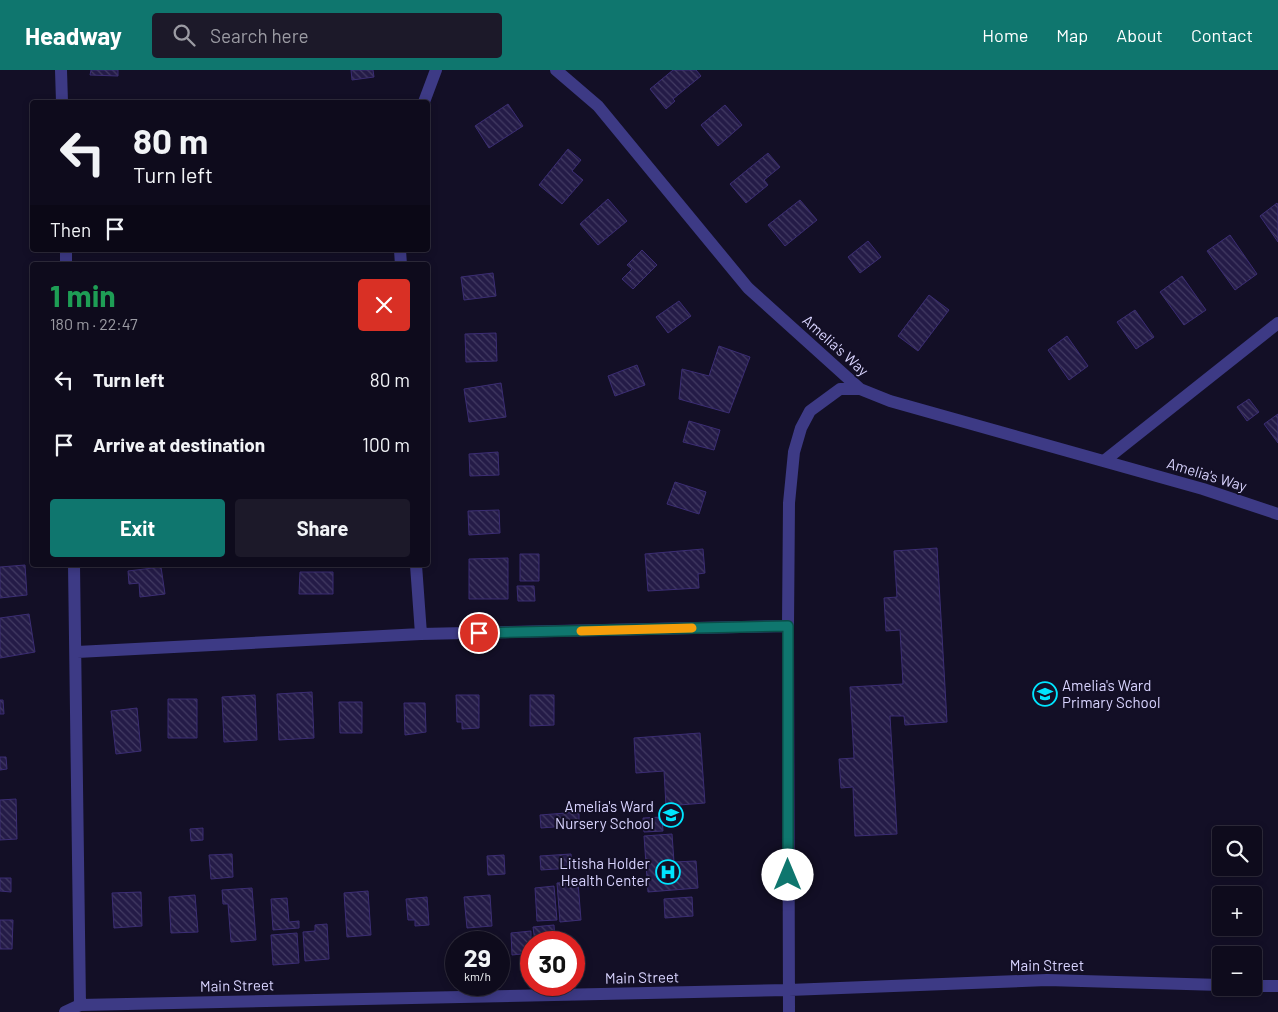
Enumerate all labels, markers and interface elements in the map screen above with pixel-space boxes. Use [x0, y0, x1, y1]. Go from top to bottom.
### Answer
search box [152, 13, 502, 58]
text: Headway [25, 21, 122, 50]
icon: search [170, 21, 198, 49]
text: Search here [210, 24, 309, 47]
text: Home [982, 24, 1028, 46]
text: Map [1056, 24, 1088, 46]
text: About [1116, 24, 1163, 46]
text: Contact [1191, 24, 1253, 46]
text: 80 m [133, 119, 208, 161]
icon: left [50, 120, 115, 185]
text: Turn left [133, 161, 213, 187]
icon: arrive [101, 215, 129, 243]
text: Then [50, 218, 91, 241]
text: 1 min [50, 277, 116, 313]
button: close [358, 279, 410, 331]
street label: Amelia's Way [799, 311, 873, 379]
text: 180 m · 22:47 [50, 314, 138, 333]
icon: left [50, 366, 78, 394]
text: Turn left [93, 368, 164, 391]
text: 80 m [370, 368, 410, 391]
icon: arrive [50, 431, 78, 459]
text: Arrive at destination [93, 433, 265, 456]
text: 100 m [362, 433, 410, 456]
street label: Amelia's Way [1165, 453, 1249, 495]
button: Exit [50, 499, 225, 557]
button: Share [235, 499, 410, 557]
pin [458, 612, 500, 654]
icon: arrive [465, 619, 493, 647]
place label: Amelia's Ward Primary School [1062, 676, 1160, 711]
school or university icon: Amelia's Ward Primary School [1032, 681, 1058, 707]
place label: Amelia's Ward Nursery School [555, 797, 654, 832]
school or university icon: Amelia's Ward Nursery School [658, 802, 684, 828]
map controls [1212, 826, 1262, 996]
button: search [1212, 826, 1262, 876]
position arrow [761, 848, 813, 900]
place label: Litisha Holder Health Center [559, 854, 651, 889]
hospital icon: Litisha Holder Health Center [655, 859, 681, 885]
button: + [1212, 886, 1262, 936]
speed limit sign: 30 [520, 931, 585, 996]
text: 29 [464, 942, 491, 972]
button: − [1212, 946, 1262, 996]
street label: Main Street [1010, 956, 1084, 974]
street label: Main Street [605, 967, 679, 987]
text: km/h [464, 969, 491, 983]
street label: Main Street [200, 975, 274, 995]

